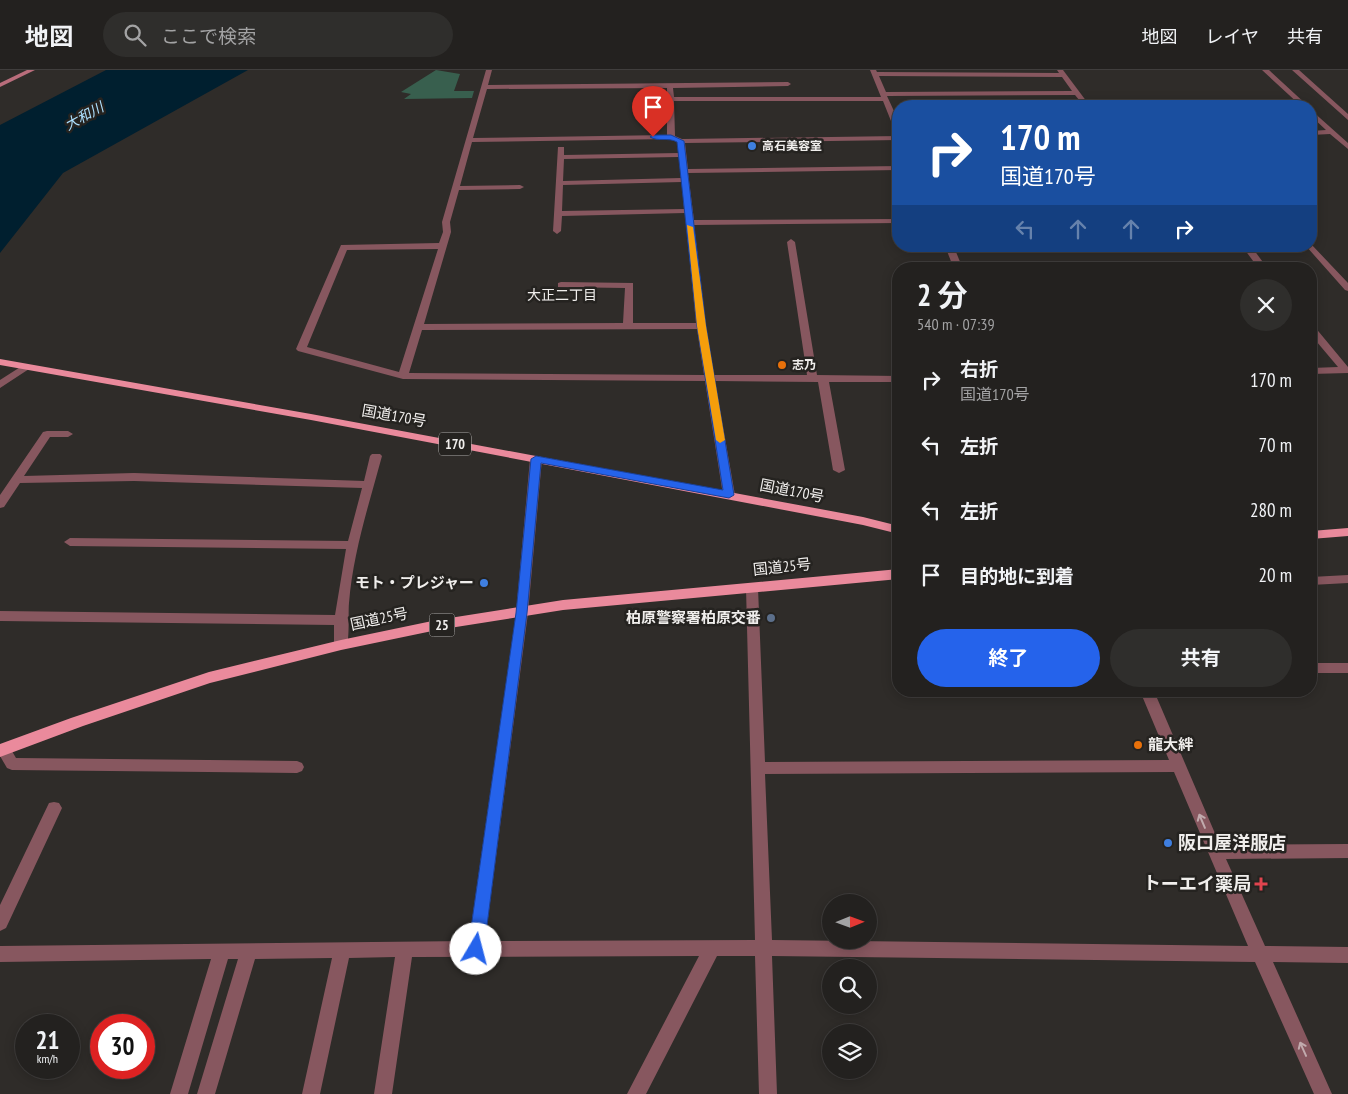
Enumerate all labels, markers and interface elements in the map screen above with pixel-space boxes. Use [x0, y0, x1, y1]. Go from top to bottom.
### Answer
search box [103, 12, 453, 57]
text: 地図 [25, 21, 73, 52]
icon: search [121, 21, 149, 49]
text: ここで検索 [161, 24, 256, 48]
text: 地図 [1142, 25, 1178, 48]
text: レイヤ [1206, 25, 1259, 48]
text: 共有 [1287, 25, 1323, 48]
pin [632, 86, 674, 137]
icon: arrive [639, 93, 667, 121]
water label: 大和川 [61, 97, 108, 134]
text: 170 m [1000, 114, 1081, 160]
icon: right [917, 120, 982, 185]
place label: 高石美容室 [762, 138, 822, 153]
marker: 高石美容室 [746, 140, 758, 152]
text: 国道170号 [1000, 162, 1096, 190]
icon: left [1011, 215, 1039, 243]
icon: ahead [1064, 215, 1092, 243]
icon: ahead [1117, 215, 1145, 243]
icon: right [1170, 215, 1198, 243]
text: 2 分 [917, 275, 968, 314]
button: close [1240, 279, 1292, 331]
district label: 大正二丁目 [527, 286, 597, 304]
text: 540 m · 07:39 [917, 314, 995, 334]
place label: 志乃 [792, 357, 816, 372]
text: 右折 [960, 357, 998, 381]
marker: 志乃 [776, 359, 788, 371]
icon: right [917, 366, 945, 394]
text: 170 m [1250, 368, 1292, 392]
text: 国道170号 [960, 384, 1030, 404]
street label: 国道170号 [360, 400, 428, 431]
icon: left [917, 431, 945, 459]
road number: 170 [439, 432, 471, 456]
text: 70 m [1259, 433, 1292, 457]
text: 左折 [960, 434, 998, 458]
street label: 国道170号 [758, 475, 826, 506]
icon: left [917, 496, 945, 524]
text: 280 m [1250, 498, 1292, 522]
text: 左折 [960, 499, 998, 523]
street label: 国道25号 [752, 554, 812, 579]
icon: arrive [917, 561, 945, 589]
text: 20 m [1259, 563, 1292, 587]
text: 目的地に到着 [960, 564, 1074, 588]
place label: モト・プレジャー [355, 573, 474, 592]
marker: モト・プレジャー [478, 577, 490, 589]
street label: 国道25号 [348, 603, 409, 634]
place label: 柏原警察署柏原交番 [626, 608, 761, 627]
marker: 柏原警察署柏原交番 [765, 612, 777, 624]
road number: 25 [430, 614, 454, 636]
button: 終了 [917, 629, 1100, 687]
button: 共有 [1110, 629, 1292, 687]
place label: 龍大絆 [1148, 735, 1194, 754]
marker: 龍大絆 [1132, 739, 1144, 751]
one-way arrow [1196, 814, 1206, 829]
place label: 阪口屋洋服店 [1178, 831, 1286, 854]
marker: 阪口屋洋服店 [1162, 837, 1174, 849]
place label: トーエイ薬局 [1143, 872, 1251, 895]
marker: トーエイ薬局 [1255, 878, 1267, 890]
north arrow [822, 894, 878, 949]
map controls [822, 894, 877, 1079]
position arrow [449, 922, 501, 974]
button: search [822, 959, 877, 1014]
speed limit sign: 30 [90, 1014, 155, 1079]
text: 21 [36, 1024, 59, 1056]
button: layers [822, 1024, 877, 1079]
one-way arrow [1297, 1042, 1307, 1057]
text: km/h [37, 1051, 58, 1066]

